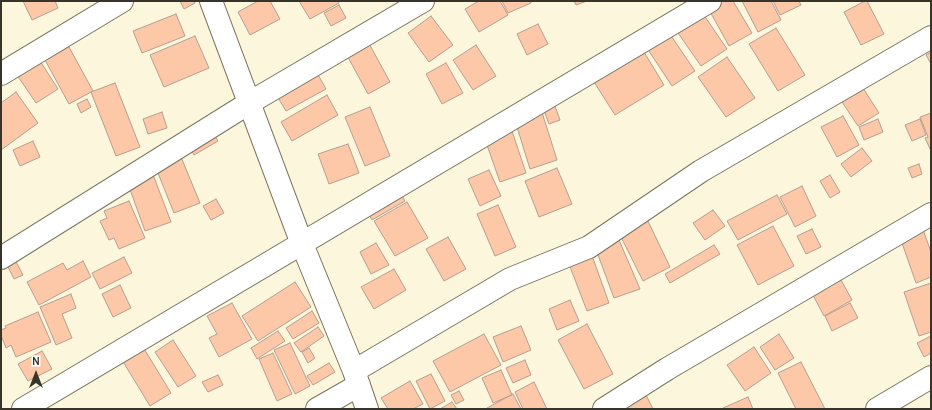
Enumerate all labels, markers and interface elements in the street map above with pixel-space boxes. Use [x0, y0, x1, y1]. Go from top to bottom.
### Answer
north arrow [16, 354, 56, 394]
text: N [32, 355, 40, 368]

